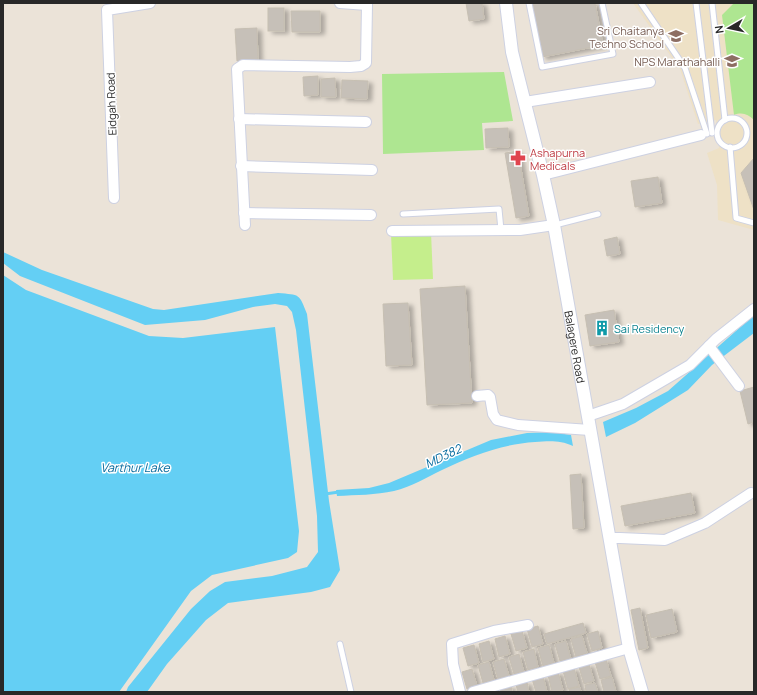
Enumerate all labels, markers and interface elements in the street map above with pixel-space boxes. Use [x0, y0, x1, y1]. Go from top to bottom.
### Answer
north arrow [709, 8, 749, 48]
place label: Sri Chaitanya Techno School [589, 23, 664, 51]
text: N [711, 24, 727, 35]
school or university icon: Sri Chaitanya Techno School [667, 27, 685, 45]
school or university icon: NPS Marathahalli [723, 52, 741, 70]
place label: NPS Marathahalli [634, 54, 720, 69]
street label: Eidgah Road [102, 72, 120, 136]
place label: Ashapurna Medicals [530, 145, 585, 173]
pharmacy icon: Ashapurna Medicals [509, 149, 527, 167]
street label: Balagere Road [562, 309, 589, 384]
building icon: Sai Residency [593, 319, 611, 337]
place label: Sai Residency [614, 321, 685, 336]
water label: MD382 [422, 440, 465, 472]
water label: Varthur Lake [100, 459, 171, 476]

